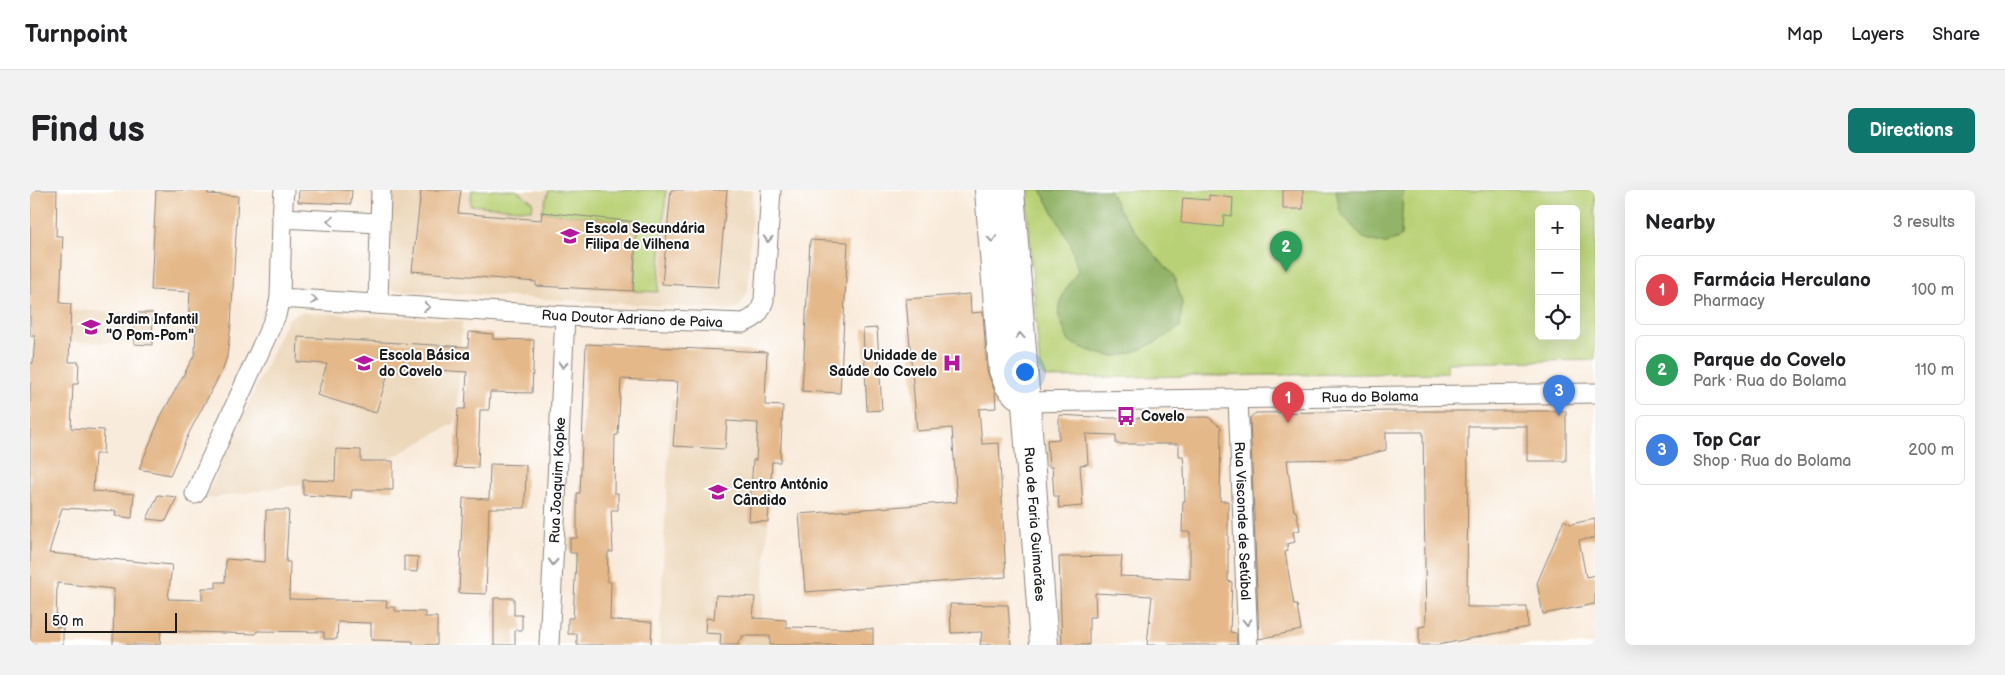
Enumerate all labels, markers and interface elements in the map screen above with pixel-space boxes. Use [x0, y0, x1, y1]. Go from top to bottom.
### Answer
text: Turnpoint [25, 20, 128, 49]
text: Map [1787, 24, 1823, 45]
text: Layers [1851, 24, 1904, 45]
text: Share [1932, 24, 1980, 45]
button: Directions [1848, 108, 1975, 153]
text: Find us [30, 109, 145, 152]
map controls [1535, 205, 1580, 340]
button: + [1535, 205, 1580, 250]
text: Nearby [1645, 210, 1715, 235]
text: 3 results [1893, 213, 1955, 232]
one-way arrow [326, 215, 334, 226]
place label: Escola Secundária Filipa de Vilhena [585, 220, 705, 253]
school or university icon: Escola Secundária Filipa de Vilhena [559, 225, 581, 247]
pin: 2 [1270, 231, 1302, 272]
one-way arrow [762, 235, 773, 243]
one-way arrow [987, 235, 998, 243]
button: − [1535, 250, 1580, 295]
text: Farmácia Herculano [1693, 269, 1871, 292]
text: 1 [1659, 281, 1665, 300]
text: 100 m [1911, 281, 1954, 300]
text: Pharmacy [1693, 292, 1765, 311]
one-way arrow [311, 294, 319, 305]
button: locate [1535, 295, 1580, 340]
one-way arrow [423, 301, 431, 312]
street label: Rua Doutor Adriano de Paiva [541, 307, 723, 331]
place label: Jardim Infantil "O Pom-Pom" [106, 311, 198, 344]
school or university icon: Jardim Infantil "O Pom-Pom" [80, 316, 102, 338]
one-way arrow [1015, 332, 1026, 340]
place label: Escola Básica do Covelo [379, 347, 470, 380]
place label: Unidade de Saúde do Covelo [829, 347, 937, 380]
text: Parque do Covelo [1693, 349, 1846, 372]
school or university icon: Escola Básica do Covelo [353, 352, 375, 374]
hospital icon: Unidade de Saúde do Covelo [941, 352, 963, 374]
your location [1012, 359, 1038, 385]
one-way arrow [557, 361, 568, 369]
text: 2 [1657, 361, 1667, 380]
text: 110 m [1915, 361, 1954, 380]
text: Park · Rua do Bolama [1693, 372, 1847, 391]
pin: 3 [1543, 375, 1575, 416]
pin: 1 [1272, 382, 1304, 423]
street label: Rua do Bolama [1321, 388, 1419, 406]
bus stop icon: Covelo [1115, 405, 1137, 427]
place label: Covelo [1141, 408, 1185, 425]
street label: Rua Joaquim Kopke [546, 417, 569, 544]
text: Top Car [1693, 429, 1761, 452]
street label: Rua Visconde de Setúbal [1231, 441, 1254, 601]
text: 3 [1657, 441, 1667, 460]
text: 200 m [1908, 441, 1954, 460]
street label: Rua de Faria Guimarães [1020, 446, 1049, 602]
text: Shop · Rua do Bolama [1693, 452, 1851, 471]
place label: Centro António Cândido [733, 476, 828, 509]
school or university icon: Centro António Cândido [707, 481, 729, 503]
one-way arrow [548, 558, 559, 566]
scale bar [45, 610, 178, 633]
text: 50 m [52, 613, 84, 630]
one-way arrow [1242, 619, 1252, 627]

